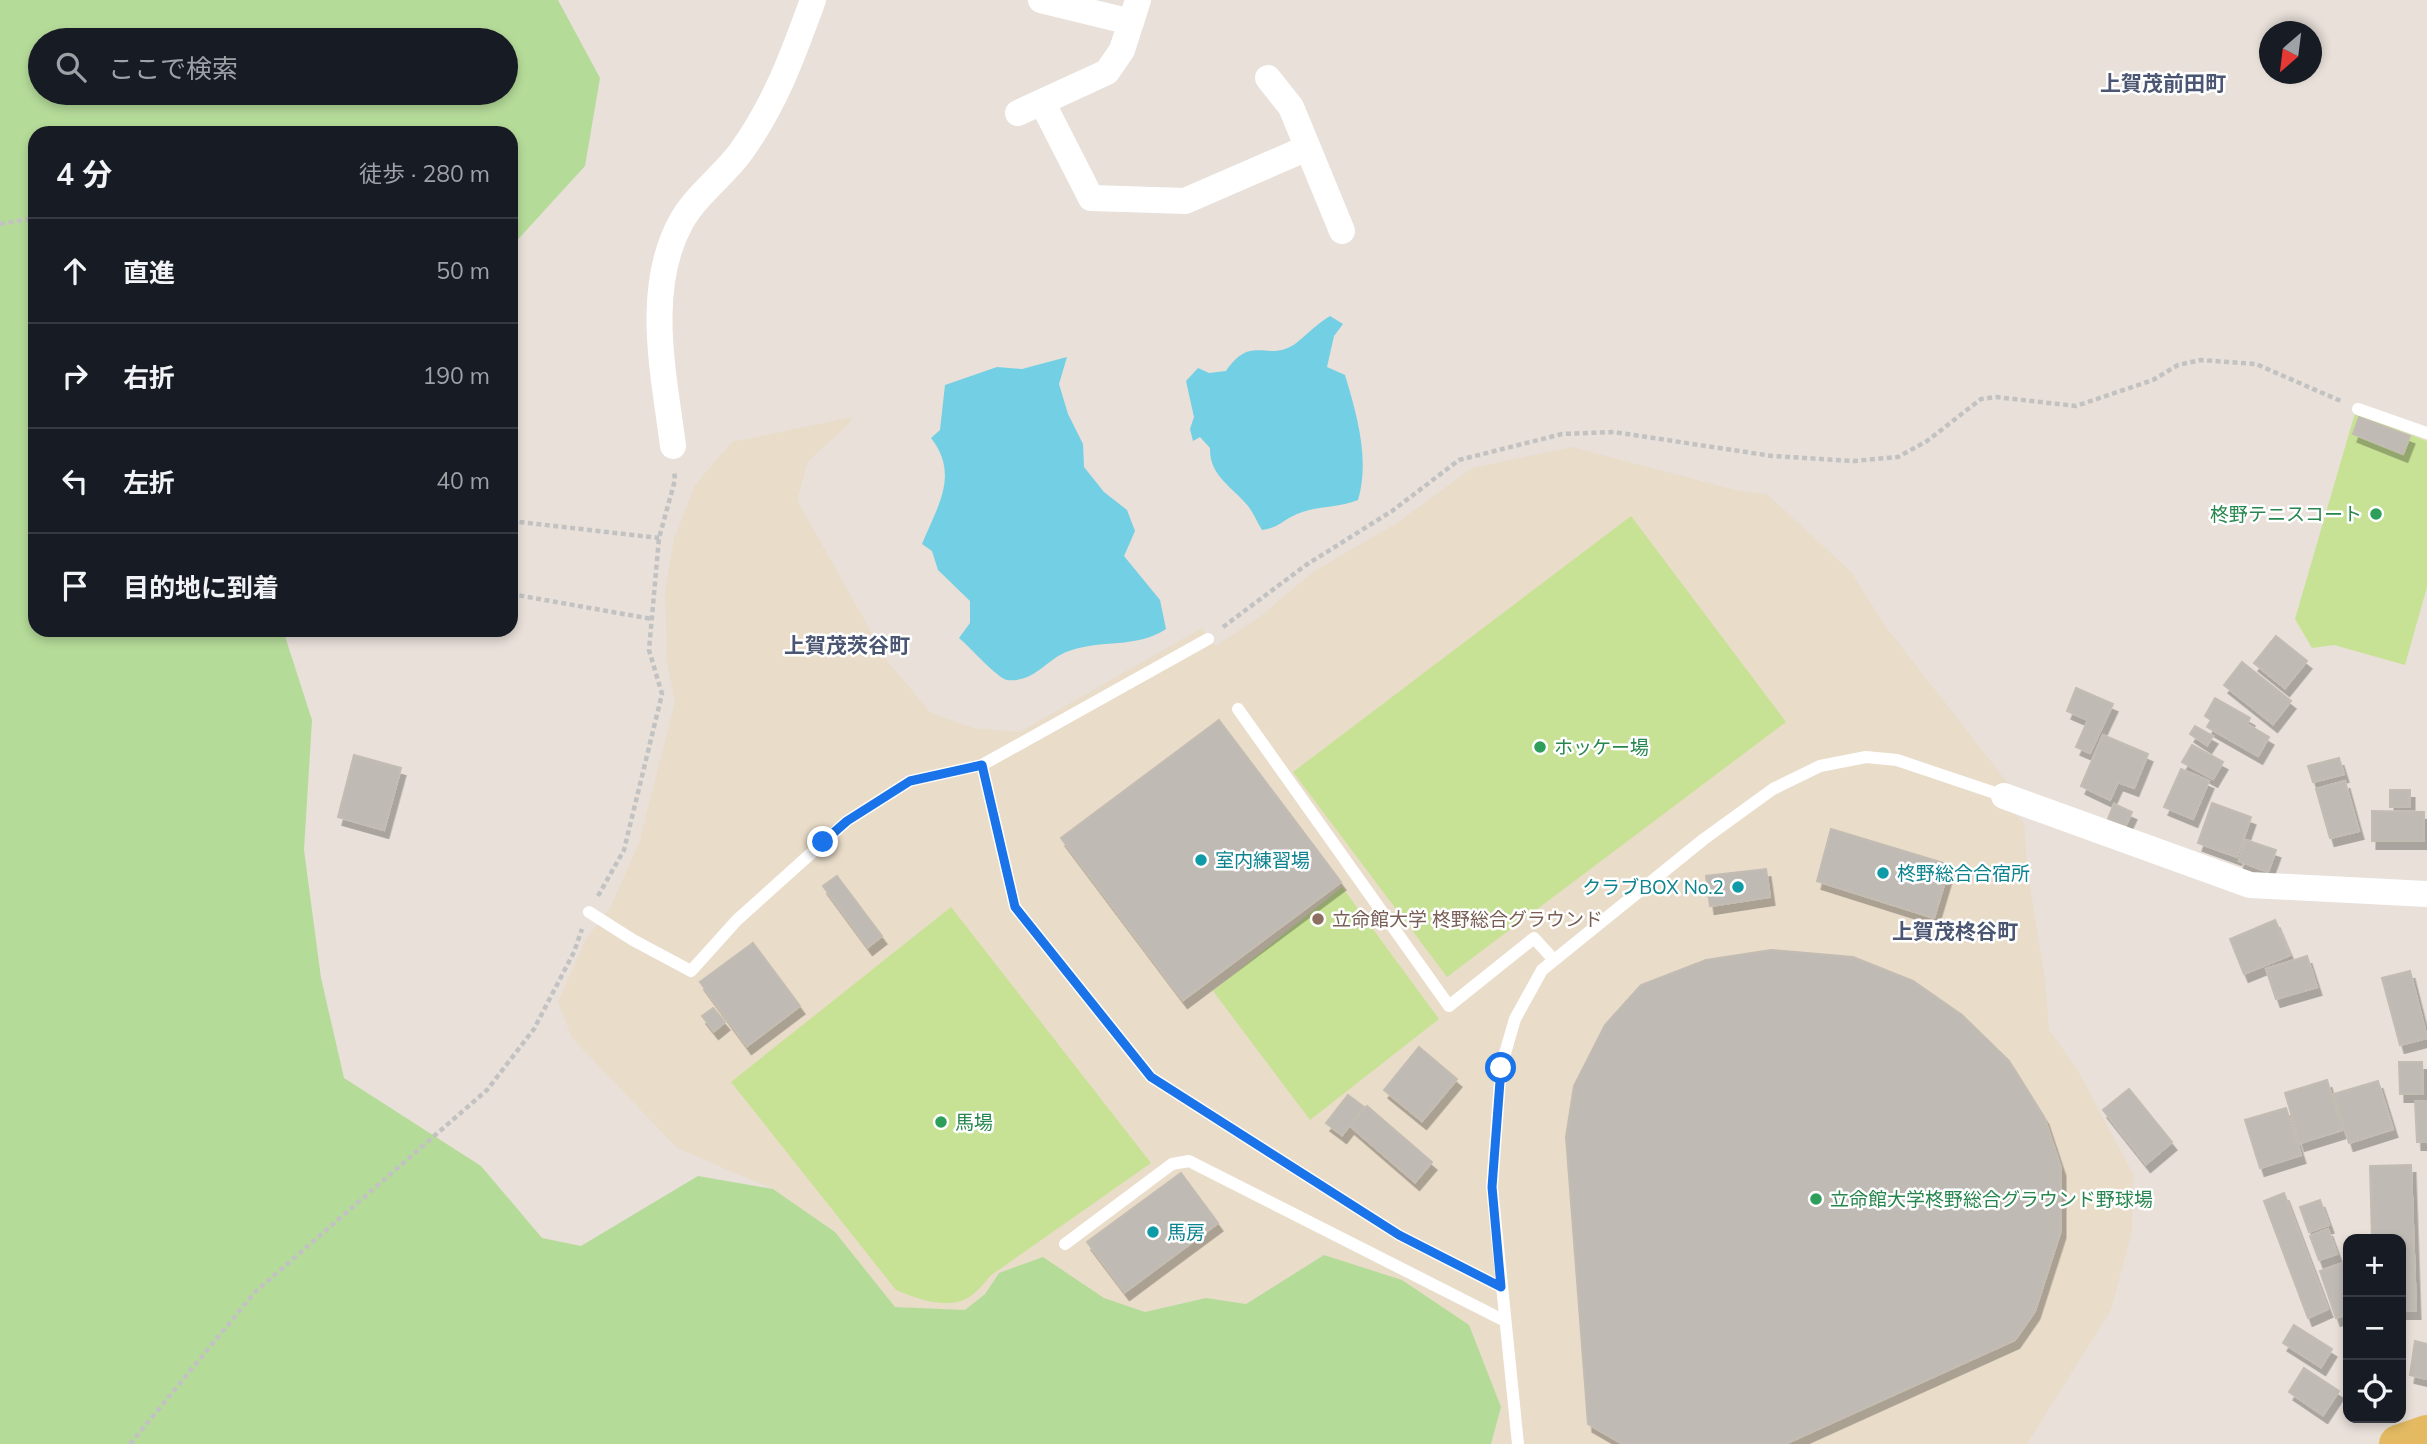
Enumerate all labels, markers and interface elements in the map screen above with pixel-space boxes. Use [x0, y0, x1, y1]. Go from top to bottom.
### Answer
north arrow [2259, 21, 2322, 84]
search box [28, 28, 518, 105]
icon: search [52, 48, 90, 86]
text: ここで検索 [108, 52, 238, 85]
district label: 上賀茂前田町 [2100, 70, 2226, 96]
text: 4 分 [56, 155, 112, 193]
text: 徒歩 · 280 m [359, 159, 490, 188]
icon: ahead [56, 252, 94, 290]
text: 直進 [123, 256, 175, 289]
text: 50 m [436, 256, 490, 285]
icon: right [56, 357, 94, 395]
text: 右折 [123, 361, 175, 394]
text: 190 m [422, 361, 490, 390]
icon: left [56, 462, 94, 500]
text: 左折 [123, 466, 175, 499]
text: 40 m [436, 466, 490, 495]
place label: 柊野テニスコート [2210, 502, 2362, 526]
marker: 柊野テニスコート [2368, 506, 2384, 522]
icon: arrive [56, 567, 94, 605]
text: 目的地に到着 [123, 571, 279, 604]
district label: 上賀茂茨谷町 [784, 632, 910, 658]
place label: ホッケー場 [1554, 735, 1649, 759]
marker: ホッケー場 [1532, 739, 1548, 755]
route end [807, 826, 838, 857]
place label: 室内練習場 [1215, 848, 1310, 872]
marker: 室内練習場 [1193, 852, 1209, 868]
place label: 柊野総合合宿所 [1897, 861, 2030, 885]
marker: 柊野総合合宿所 [1875, 865, 1891, 881]
place label: クラブBOX No.2 [1582, 875, 1724, 899]
marker: クラブBOX No.2 [1730, 879, 1746, 895]
place label: 立命館大学 柊野総合グラウンド [1332, 907, 1603, 931]
marker: 立命館大学 柊野総合グラウンド [1310, 911, 1326, 927]
district label: 上賀茂柊谷町 [1892, 918, 2018, 944]
route start [1485, 1052, 1516, 1083]
place label: 馬場 [955, 1110, 993, 1134]
marker: 馬場 [933, 1114, 949, 1130]
place label: 立命館大学柊野総合グラウンド野球場 [1830, 1187, 2153, 1211]
marker: 立命館大学柊野総合グラウンド野球場 [1808, 1191, 1824, 1207]
place label: 馬房 [1167, 1220, 1205, 1244]
marker: 馬房 [1145, 1224, 1161, 1240]
map controls [2343, 1234, 2406, 1423]
button: + [2343, 1234, 2406, 1297]
button: − [2343, 1297, 2406, 1360]
button: locate [2343, 1360, 2406, 1423]

